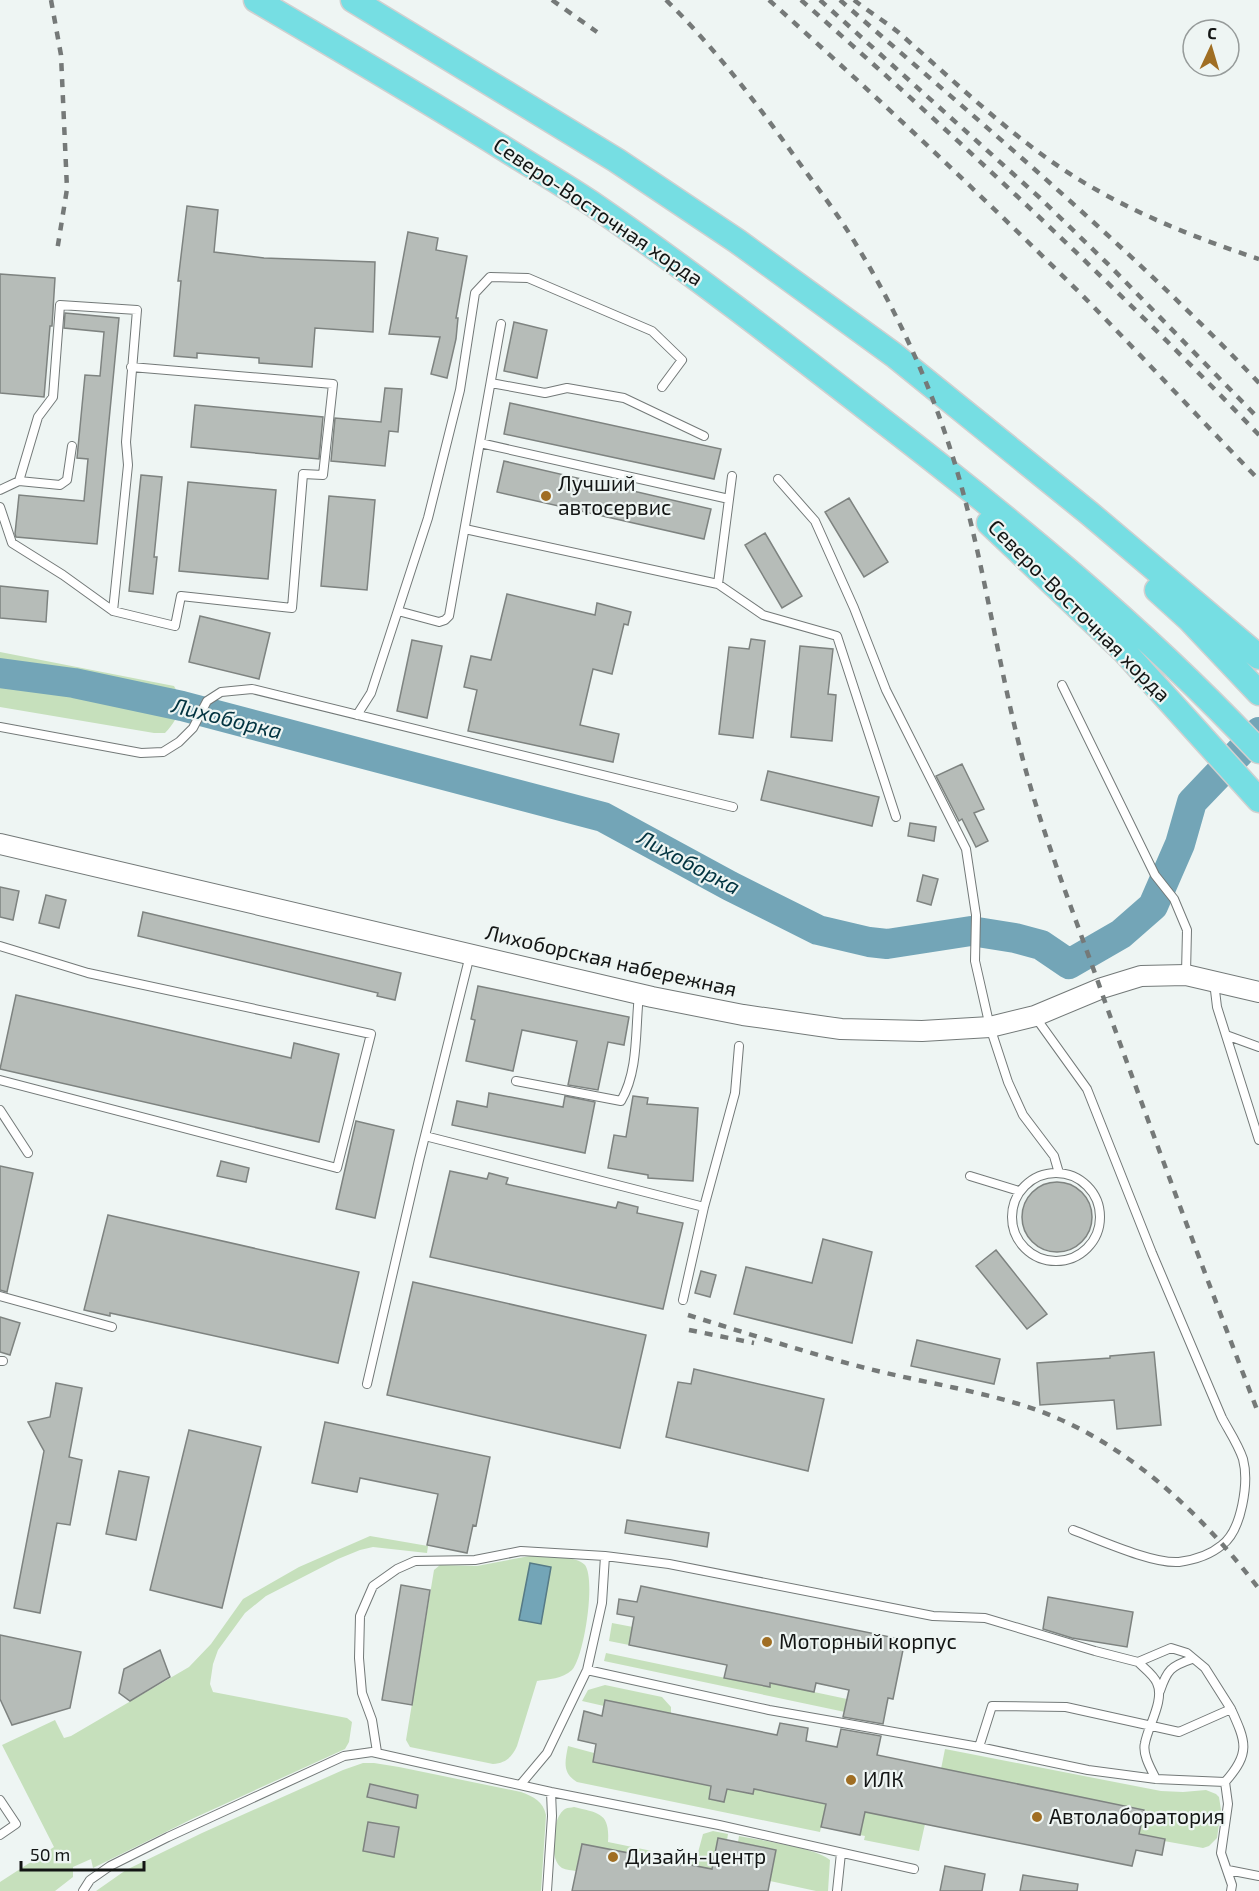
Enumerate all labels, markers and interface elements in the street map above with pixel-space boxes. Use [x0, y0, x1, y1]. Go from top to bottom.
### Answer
north arrow [1181, 18, 1241, 78]
text: С [1207, 23, 1217, 42]
street label: Северо-Восточная хорда [489, 131, 708, 290]
place label: Лучший автосервис [558, 470, 671, 519]
marker: Лучший автосервис [539, 489, 553, 503]
street label: Северо-Восточная хорда [984, 514, 1176, 706]
water label: Лихоборка [168, 691, 285, 743]
water label: Лихоборка [633, 823, 745, 899]
street label: Лихоборская набережная [483, 918, 739, 1001]
place label: Моторный корпус [779, 1628, 957, 1654]
marker: Моторный корпус [760, 1635, 774, 1649]
place label: ИЛК [863, 1766, 904, 1791]
marker: ИЛК [844, 1773, 858, 1787]
place label: Автолаборатория [1049, 1803, 1225, 1828]
marker: Автолаборатория [1030, 1810, 1044, 1824]
scale bar [21, 1834, 144, 1872]
text: 50 m [30, 1843, 70, 1865]
place label: Дизайн-центр [625, 1843, 766, 1868]
marker: Дизайн-центр [606, 1850, 620, 1864]

